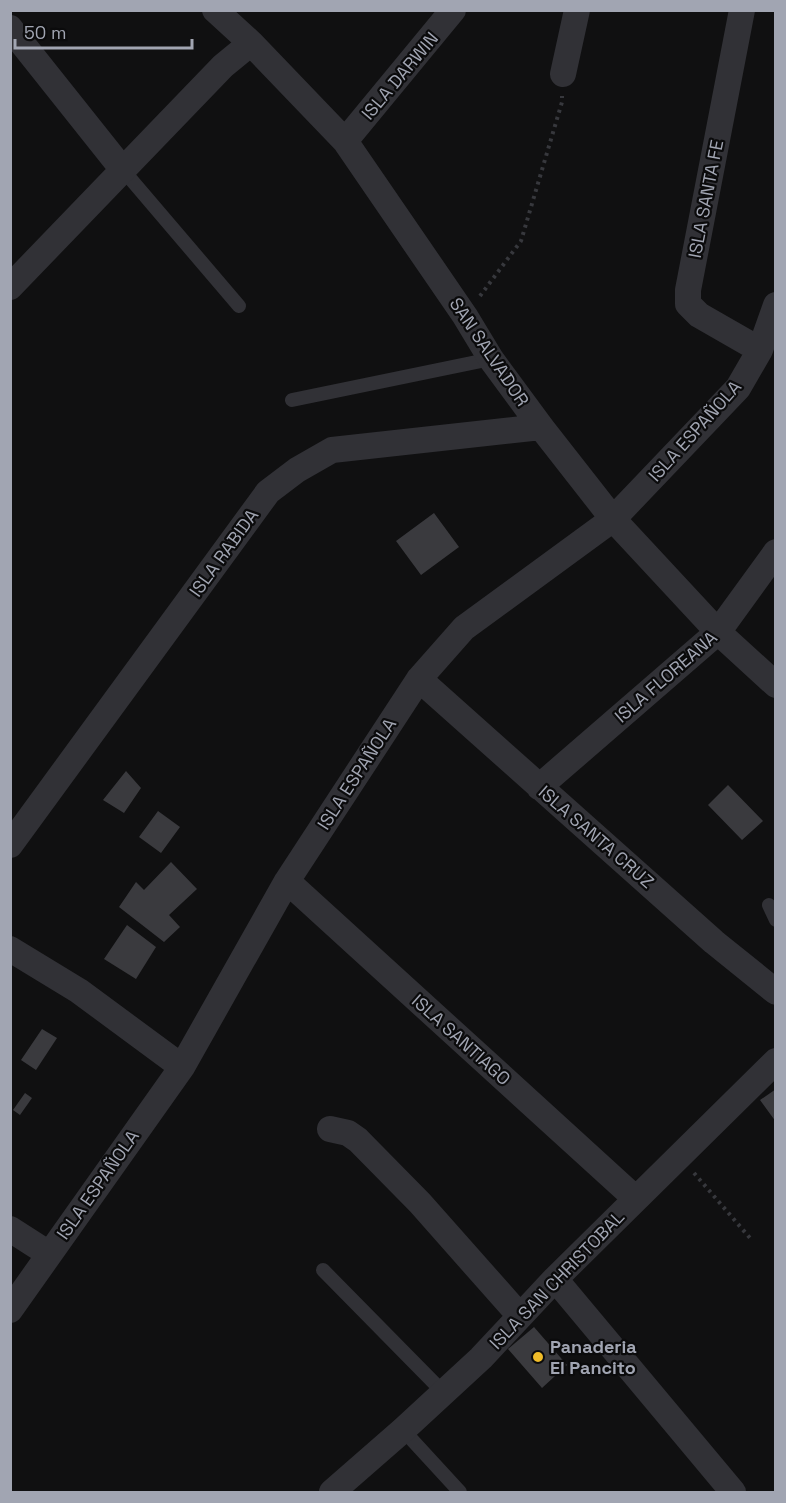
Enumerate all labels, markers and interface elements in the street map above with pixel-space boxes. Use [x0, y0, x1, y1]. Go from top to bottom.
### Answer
scale bar [15, 12, 192, 50]
text: 50 m [24, 21, 66, 44]
street label: ISLA DARWIN [356, 27, 443, 124]
street label: ISLA SANTA FE [683, 138, 728, 260]
street label: SAN SALVADOR [445, 293, 534, 411]
street label: ISLA ESPAÑOLA [643, 375, 746, 486]
street label: ISLA RABIDA [184, 504, 263, 601]
street label: ISLA FLOREANA [610, 626, 722, 727]
street label: ISLA ESPAÑOLA [312, 714, 401, 834]
street label: ISLA SANTA CRUZ [534, 780, 659, 893]
street label: ISLA SANTIAGO [407, 989, 516, 1090]
street label: ISLA ESPAÑOLA [51, 1126, 144, 1244]
street label: ISLA SAN CHRISTOBAL [484, 1205, 629, 1354]
place label: Panaderia El Pancito [550, 1335, 637, 1379]
marker: Panaderia El Pancito [531, 1350, 545, 1364]

